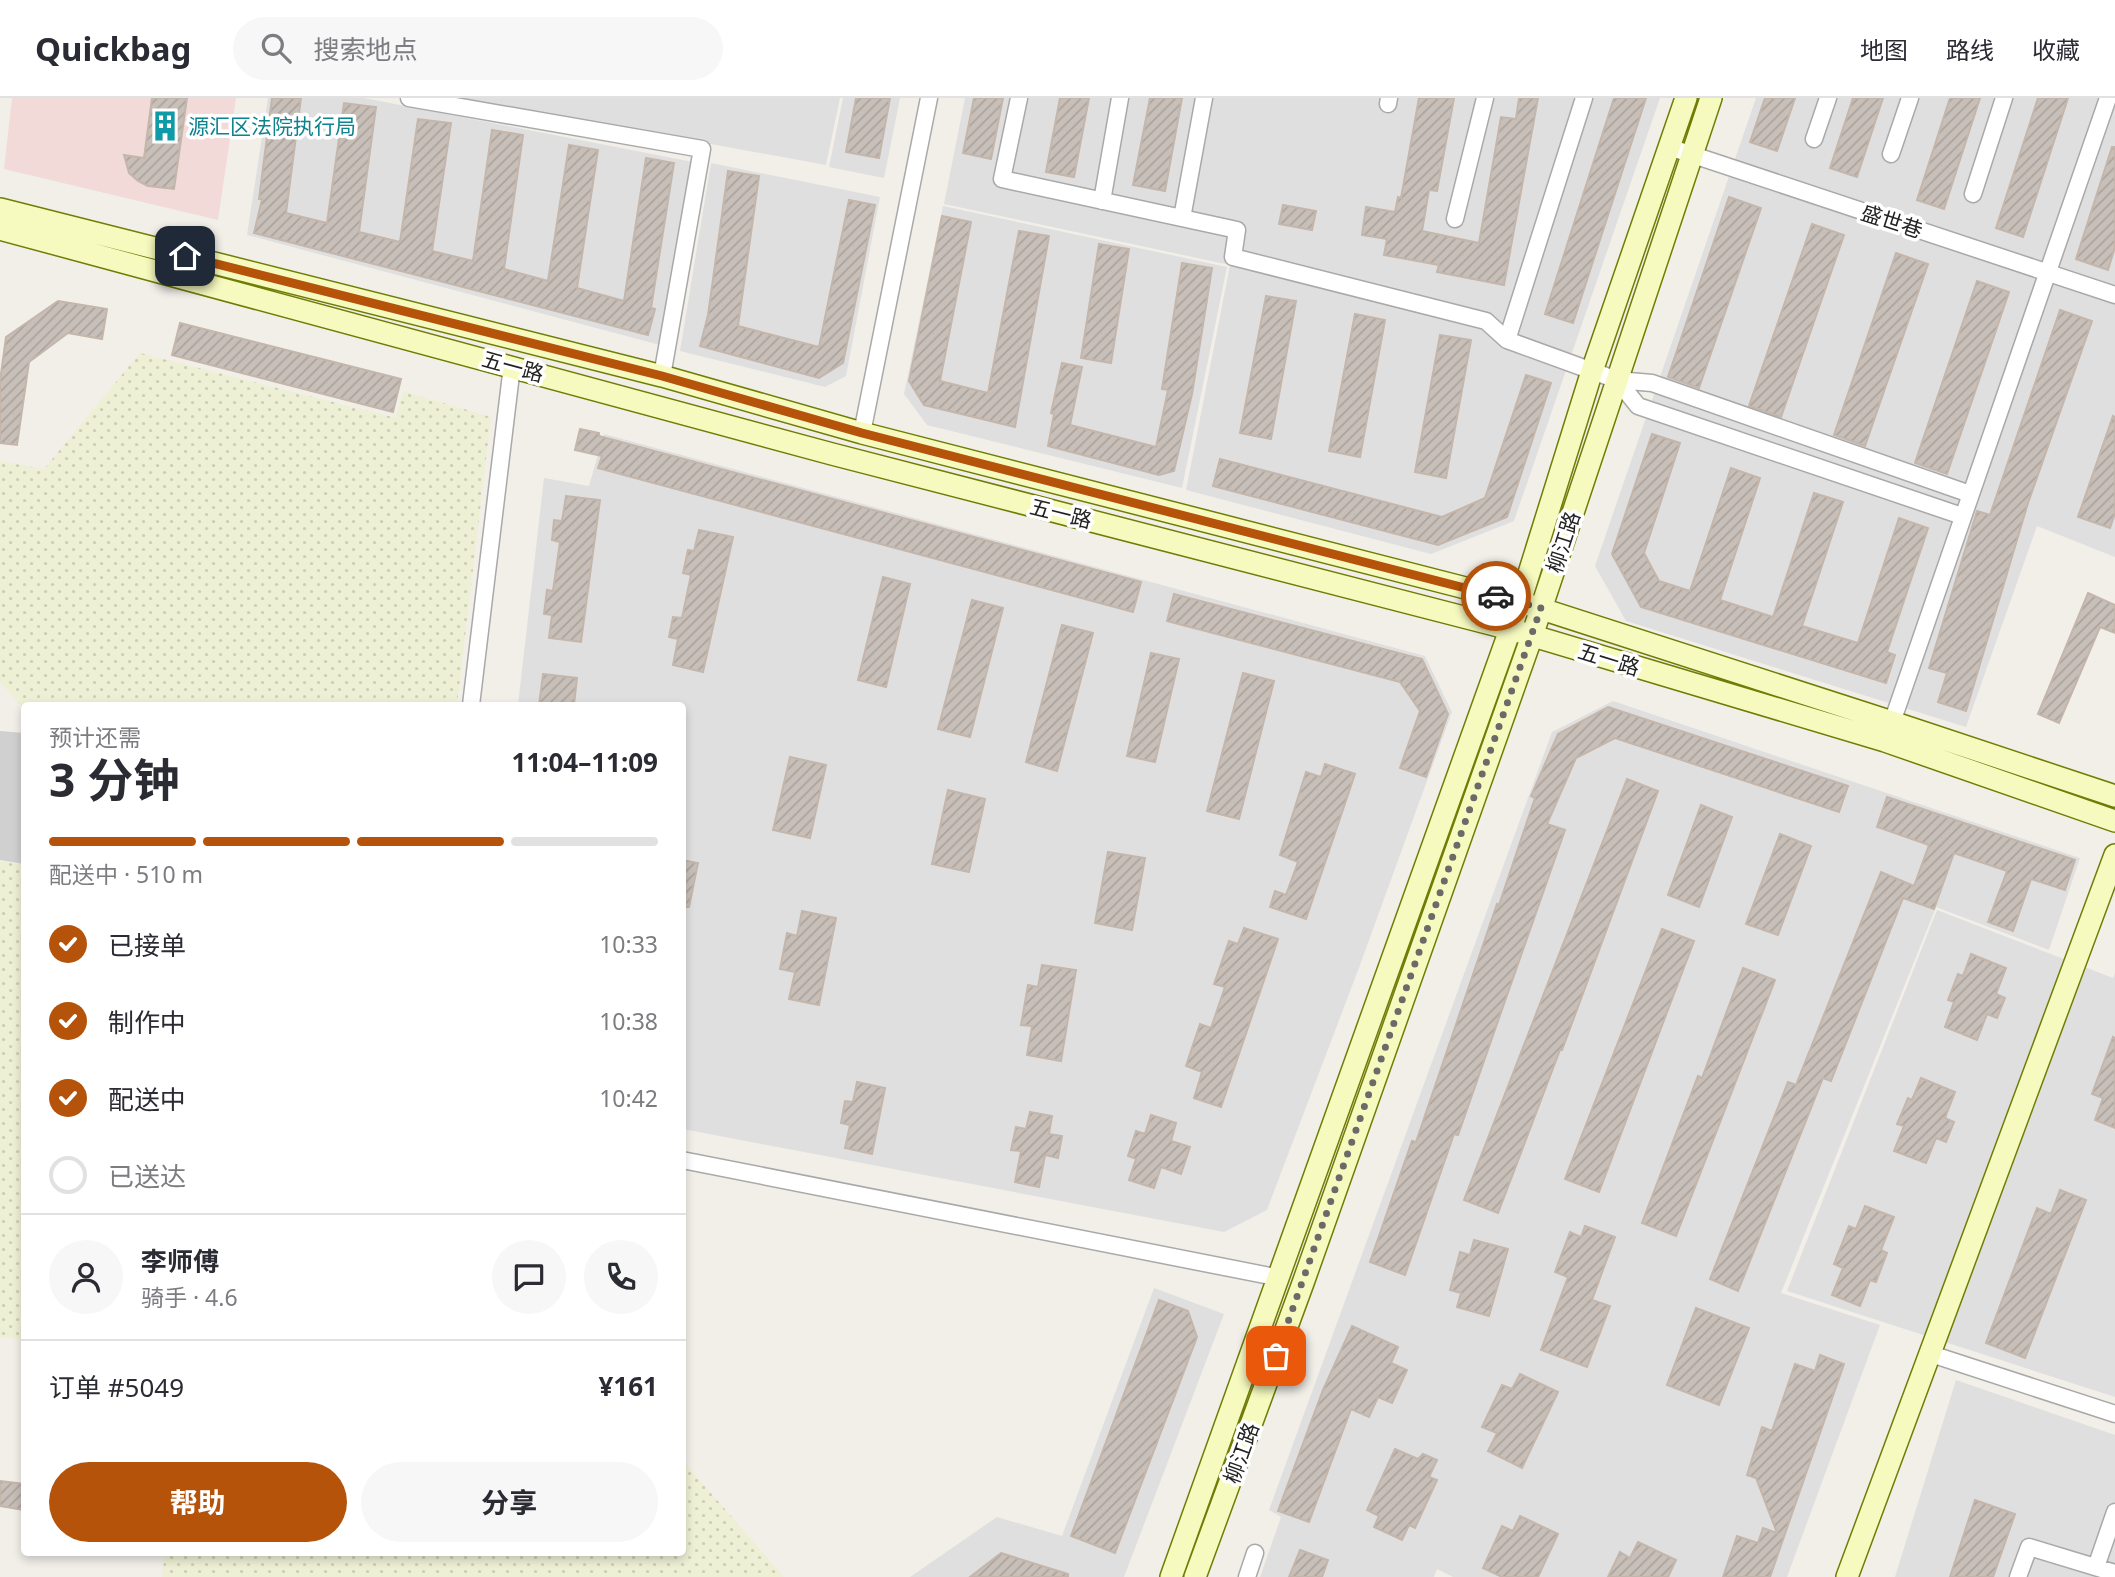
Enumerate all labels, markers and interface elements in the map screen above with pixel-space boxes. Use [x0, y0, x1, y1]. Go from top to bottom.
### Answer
search box [233, 17, 723, 80]
text: Quickbag [35, 26, 191, 71]
icon: search [257, 29, 295, 67]
text: 搜索地点 [313, 31, 417, 67]
text: 地图 [1860, 33, 1908, 66]
text: 路线 [1946, 33, 1994, 66]
text: 收藏 [2032, 33, 2080, 66]
building icon: 源汇区法院执行局 [148, 109, 182, 143]
place label: 源汇区法院执行局 [188, 112, 356, 140]
street label: 盛世巷 [1858, 198, 1926, 244]
pin [155, 226, 215, 286]
icon: home [166, 237, 204, 275]
street label: 五一路 [479, 344, 547, 388]
street label: 五一路 [1027, 492, 1095, 534]
street label: 柳江路 [1540, 508, 1586, 576]
courier [1461, 561, 1531, 631]
icon: car [1477, 577, 1515, 615]
street label: 五一路 [1575, 636, 1643, 682]
text: 预计还需 [49, 721, 141, 753]
text: 11:04–11:09 [511, 744, 658, 780]
text: 3 分钟 [49, 748, 179, 810]
text: 配送中 · 510 m [49, 858, 203, 890]
icon: check [49, 925, 87, 963]
text: 已接单 [108, 927, 186, 963]
text: 10:33 [599, 928, 658, 960]
icon: check [49, 1002, 87, 1040]
text: 制作中 [108, 1004, 186, 1040]
text: 10:38 [599, 1005, 658, 1037]
icon: check [49, 1079, 87, 1117]
text: 配送中 [108, 1081, 186, 1117]
text: 10:42 [599, 1082, 658, 1114]
text: 已送达 [108, 1158, 186, 1194]
button: person [49, 1240, 123, 1314]
button: chat [492, 1240, 566, 1314]
button: phone [584, 1240, 658, 1314]
text: 李师傅 [141, 1243, 219, 1279]
text: 骑手 · 4.6 [141, 1281, 238, 1313]
pin [1246, 1326, 1306, 1386]
icon: bag [1257, 1337, 1295, 1375]
text: ¥161 [599, 1368, 658, 1404]
text: 订单 #5049 [49, 1369, 184, 1405]
street label: 柳江路 [1217, 1419, 1265, 1487]
button: 帮助 [49, 1462, 347, 1542]
button: 分享 [361, 1462, 658, 1542]

